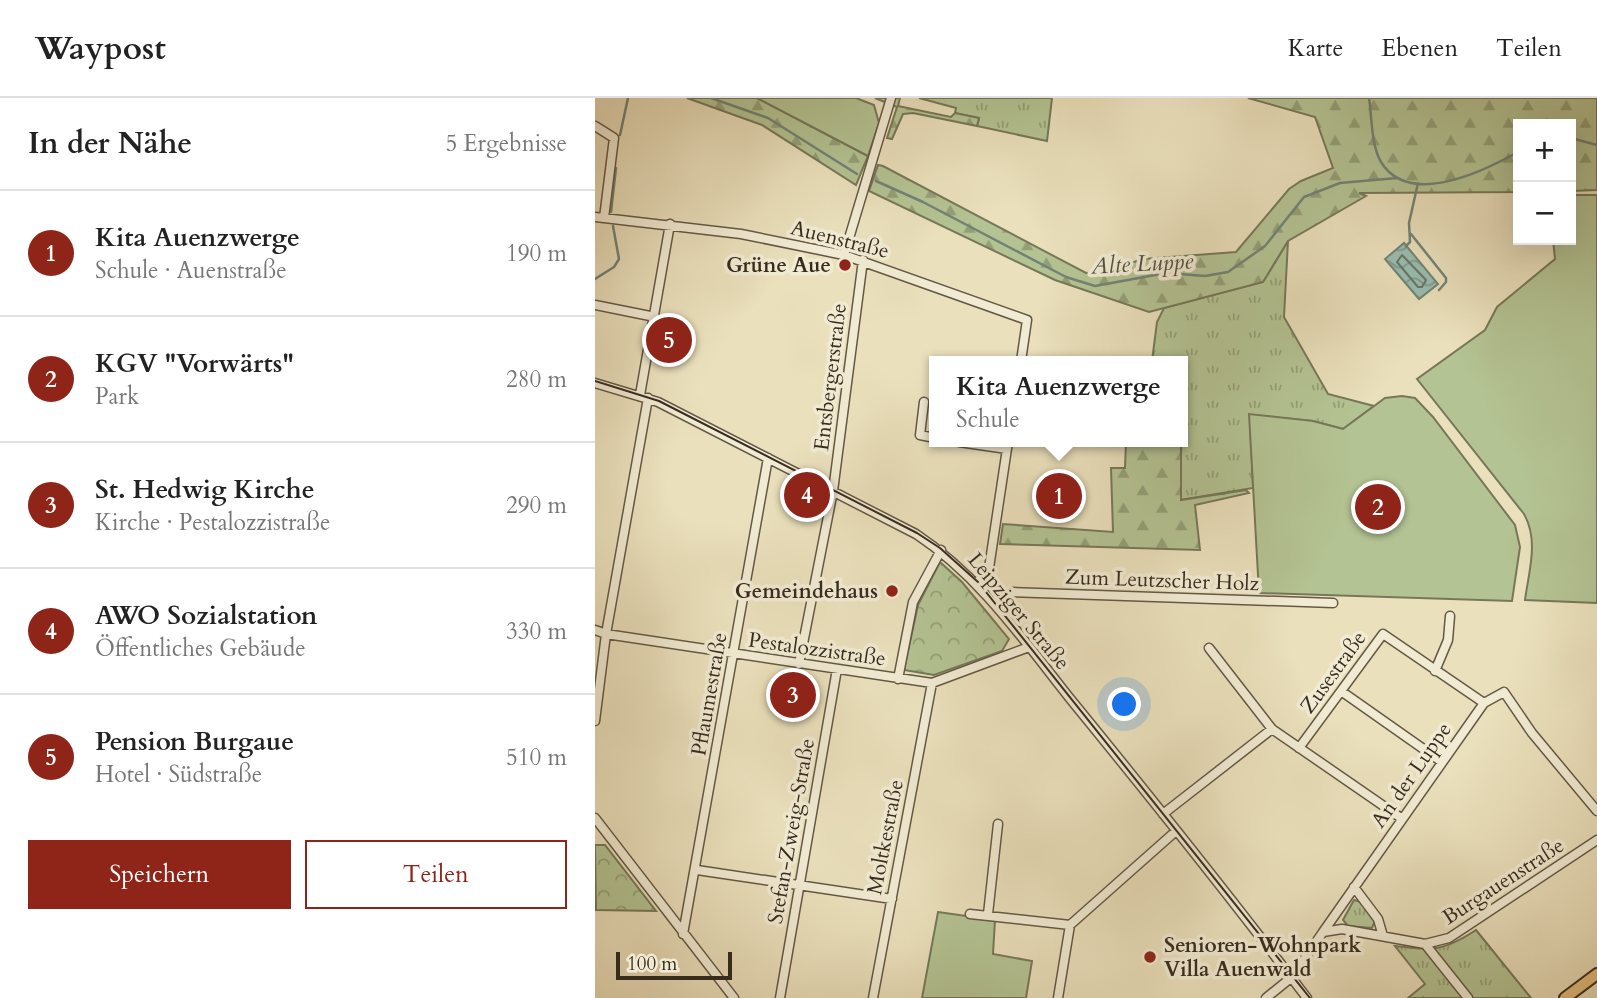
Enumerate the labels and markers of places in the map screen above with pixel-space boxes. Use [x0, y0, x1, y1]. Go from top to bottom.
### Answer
place label: Grüne Aue [726, 251, 831, 280]
marker: Grüne Aue [837, 257, 853, 273]
pin: 5 [646, 314, 692, 366]
pin: 4 [784, 469, 830, 521]
pin: 1 [1036, 470, 1082, 522]
pin: 2 [1355, 481, 1401, 533]
place label: Gemeindehaus [735, 577, 878, 606]
marker: Gemeindehaus [884, 583, 900, 599]
pin: 3 [770, 669, 816, 721]
place label: Senioren-Wohnpark Villa Auenwald [1164, 931, 1361, 984]
marker: Senioren-Wohnpark Villa Auenwald [1142, 949, 1158, 965]

